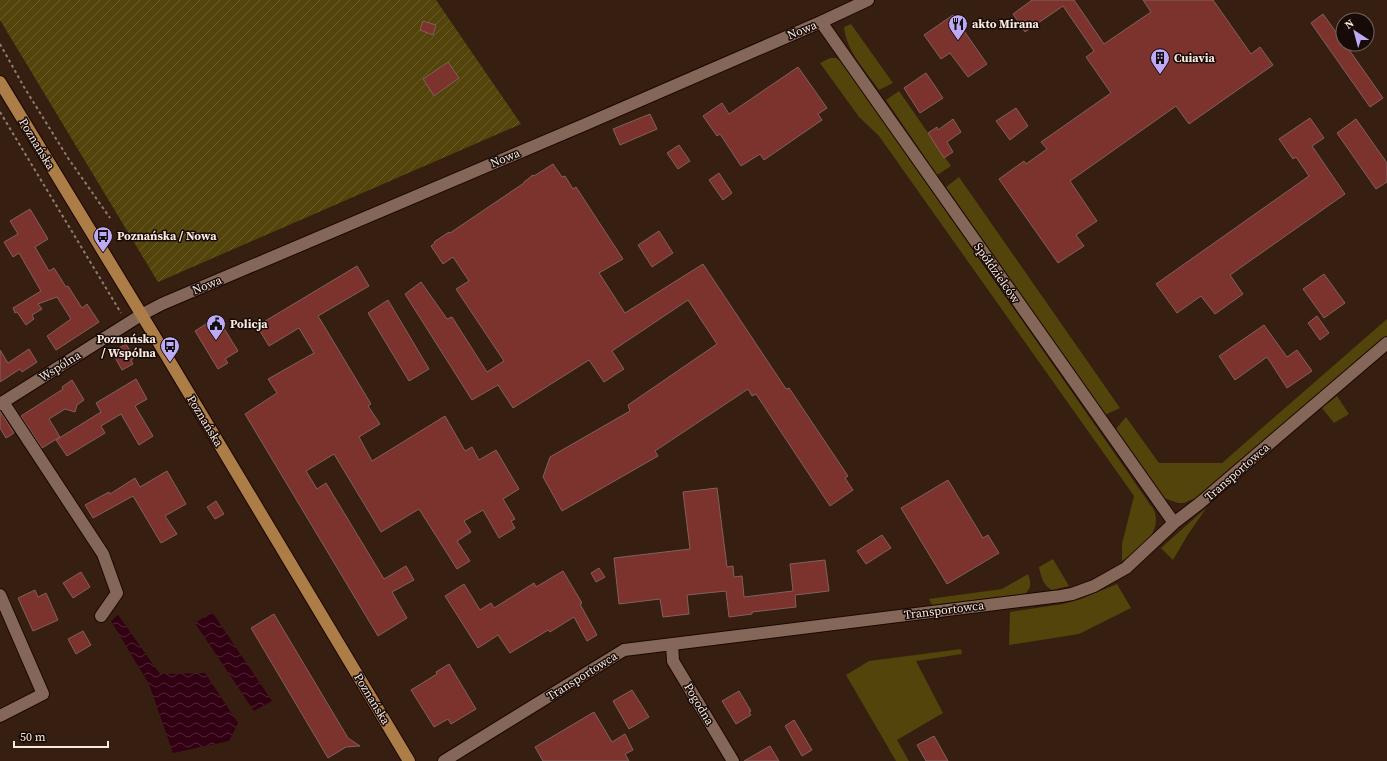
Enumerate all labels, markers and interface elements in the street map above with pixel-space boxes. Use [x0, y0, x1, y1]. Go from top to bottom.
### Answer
north arrow [1335, 12, 1375, 52]
restaurant icon: akto Mirana [947, 13, 969, 41]
street label: Nowa [785, 16, 820, 43]
place label: akto Mirana [972, 16, 1040, 32]
text: N [1342, 16, 1357, 33]
building icon: Cuiavia [1149, 47, 1171, 75]
place label: Cuiavia [1174, 50, 1216, 66]
street label: Poznańska [15, 115, 59, 173]
street label: Nowa [488, 144, 523, 171]
bus stop icon: Poznańska / Nowa [92, 225, 114, 253]
place label: Poznańska / Nowa [117, 228, 217, 244]
street label: Spółdzielców [970, 240, 1024, 307]
street label: Nowa [190, 271, 225, 298]
public building icon: Policja [205, 313, 227, 341]
place label: Policja [230, 316, 268, 332]
place label: Poznańska / Wspólna [97, 331, 157, 361]
bus stop icon: Poznańska / Wspólna [159, 335, 181, 363]
street label: Wspólna [36, 347, 85, 385]
street label: Poznańska [183, 392, 227, 450]
street label: Transportowca [1201, 439, 1273, 504]
street label: Transportowca [903, 597, 986, 623]
street label: Transportowca [544, 647, 621, 704]
street label: Poznańska [350, 670, 394, 728]
street label: Pogodna [680, 680, 718, 729]
scale bar [14, 723, 108, 749]
text: 50 m [20, 729, 46, 745]

